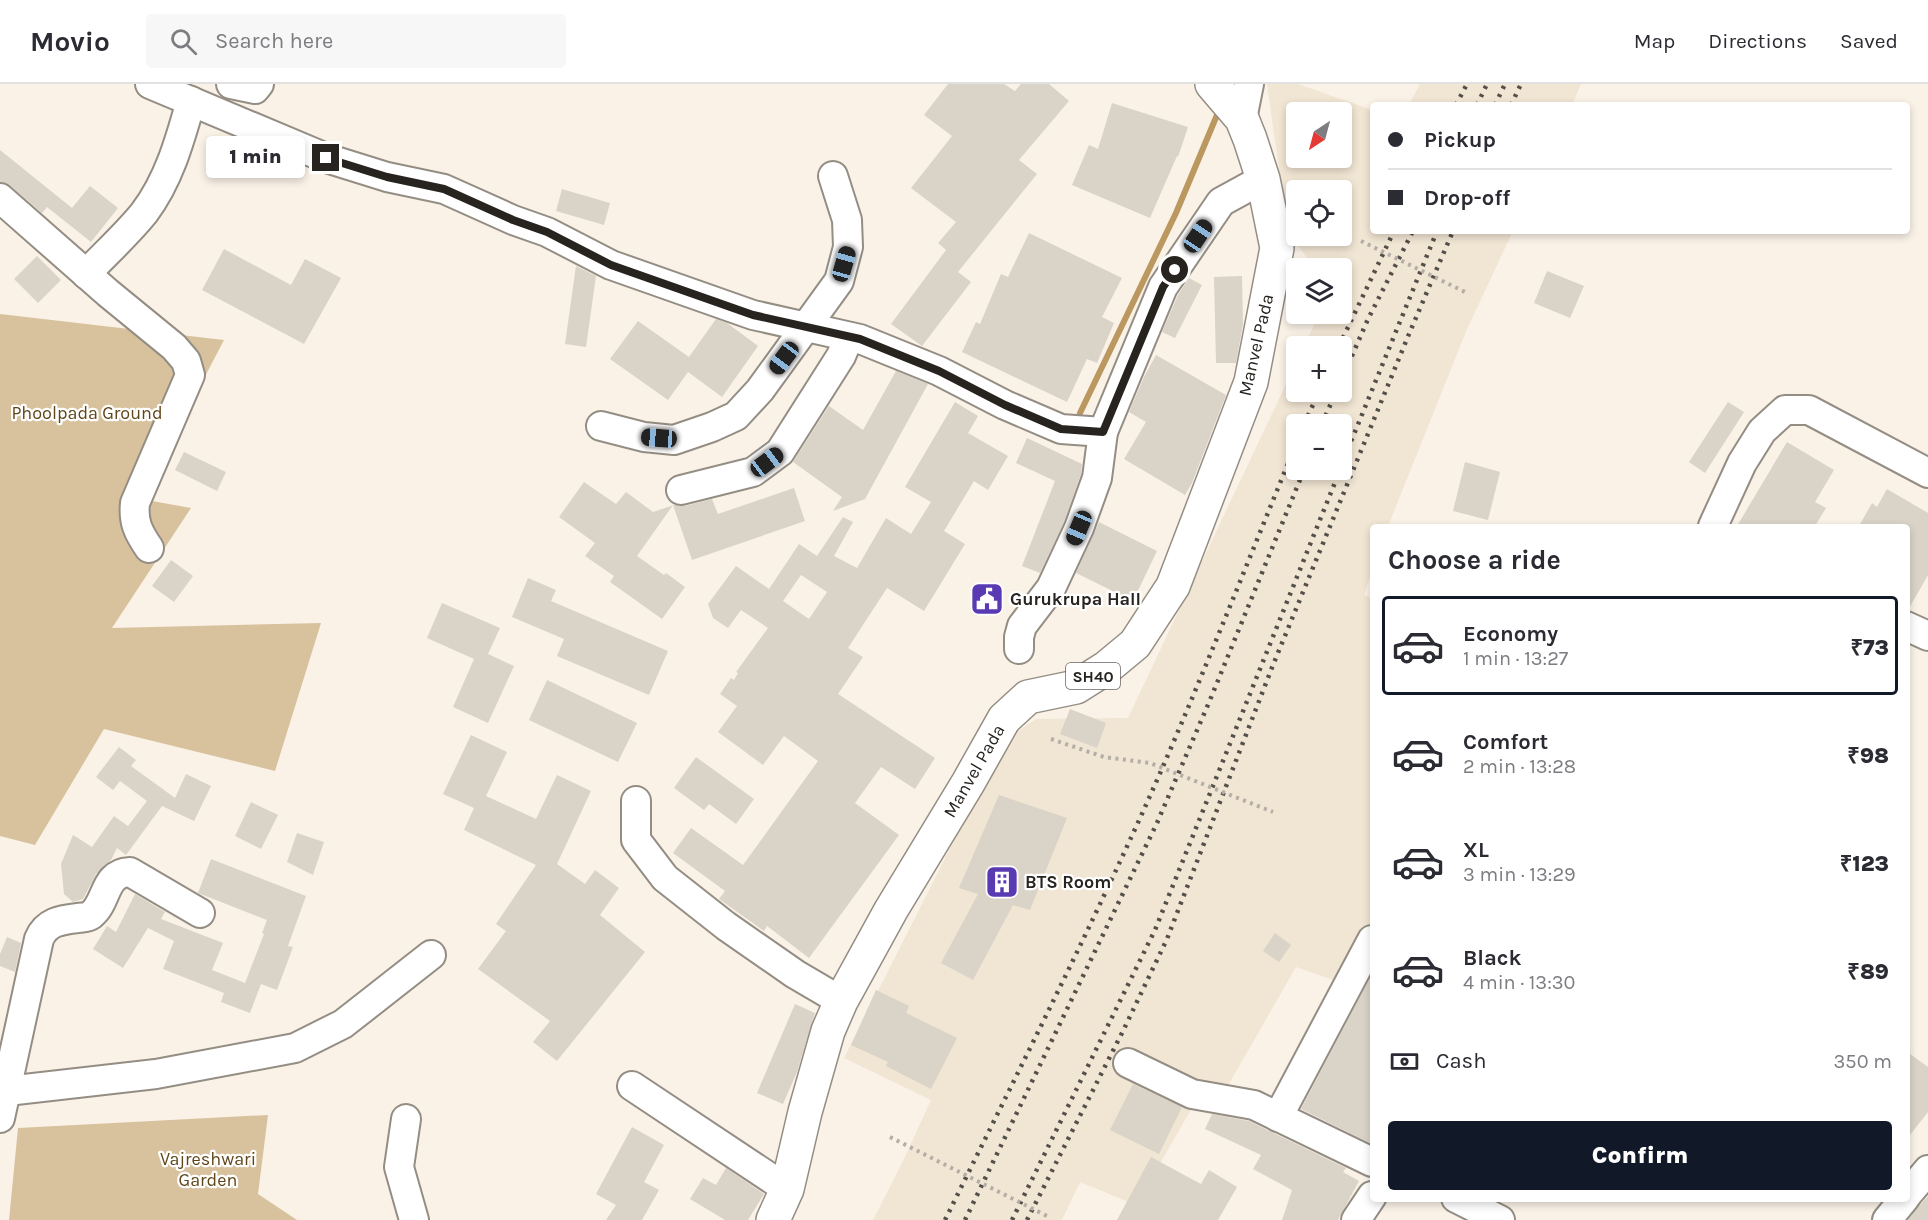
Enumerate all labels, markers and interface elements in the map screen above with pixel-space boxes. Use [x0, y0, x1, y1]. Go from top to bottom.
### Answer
search box [146, 14, 566, 68]
text: Movio [30, 25, 110, 58]
icon: search [167, 25, 200, 58]
text: Search here [215, 28, 333, 54]
text: Map [1634, 29, 1675, 53]
text: Directions [1708, 29, 1807, 53]
text: Saved [1840, 29, 1898, 53]
north arrow [1286, 102, 1352, 168]
map controls [1286, 102, 1352, 480]
text: Pickup [1424, 127, 1496, 153]
callout: 1 min [206, 137, 305, 179]
route end [312, 144, 339, 171]
text: 1 min [229, 145, 282, 168]
button: locate [1286, 180, 1352, 246]
text: Drop-off [1424, 185, 1510, 211]
car [1180, 216, 1216, 256]
car [830, 244, 858, 284]
route start [1161, 256, 1188, 283]
button: layers [1286, 258, 1352, 324]
street label: Manvel Pada [1234, 292, 1278, 398]
button: + [1286, 336, 1352, 402]
car [766, 338, 802, 378]
park label: Phoolpada Ground [11, 402, 163, 424]
button: − [1286, 414, 1352, 480]
car [640, 428, 678, 448]
car [747, 444, 787, 480]
car [1064, 508, 1094, 548]
text: Choose a ride [1388, 544, 1561, 576]
public building icon: Gurukrupa Hall [969, 581, 1005, 617]
place label: Gurukrupa Hall [1010, 588, 1141, 610]
icon: car [1391, 619, 1445, 673]
text: Economy [1463, 621, 1558, 647]
text: ₹73 [1850, 635, 1889, 661]
text: 1 min · 13:27 [1463, 647, 1568, 670]
road number: SH40 [1066, 663, 1120, 689]
street label: Manvel Pada [938, 720, 1010, 822]
icon: car [1391, 727, 1445, 781]
text: Comfort [1463, 729, 1548, 755]
text: ₹98 [1847, 743, 1889, 769]
text: 2 min · 13:28 [1463, 755, 1576, 778]
icon: car [1391, 835, 1445, 889]
text: XL [1463, 837, 1489, 863]
text: ₹123 [1840, 851, 1889, 877]
text: 3 min · 13:29 [1463, 863, 1576, 886]
building icon: BTS Room [984, 864, 1020, 900]
place label: BTS Room [1025, 871, 1111, 893]
icon: car [1391, 943, 1445, 997]
text: Black [1463, 945, 1522, 971]
text: ₹89 [1847, 959, 1889, 985]
text: 4 min · 13:30 [1463, 971, 1575, 994]
icon: cash [1388, 1045, 1421, 1078]
text: Cash [1436, 1048, 1486, 1074]
text: 350 m [1834, 1050, 1892, 1073]
button: Confirm [1388, 1121, 1892, 1190]
park label: Vajreshwari Garden [160, 1148, 256, 1191]

